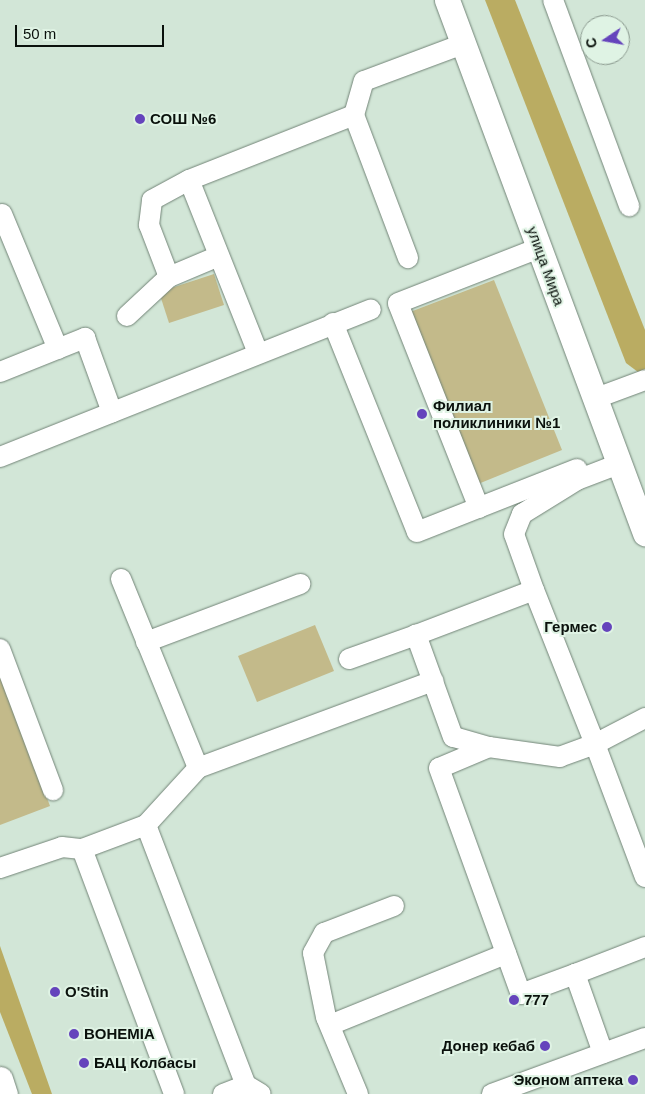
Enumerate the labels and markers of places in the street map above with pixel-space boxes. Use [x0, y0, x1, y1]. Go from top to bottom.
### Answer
place label: СОШ №6 [150, 110, 216, 128]
marker: СОШ №6 [134, 113, 146, 125]
place label: Филиал поликлиники №1 [433, 396, 560, 431]
marker: Филиал поликлиники №1 [415, 407, 429, 421]
place label: Гермес [544, 618, 597, 636]
marker: Гермес [601, 621, 613, 633]
place label: O'Stin [65, 983, 109, 1001]
marker: O'Stin [49, 986, 61, 998]
place label: 777 [524, 991, 549, 1009]
marker: 777 [508, 994, 520, 1006]
place label: BOHEMIA [84, 1025, 155, 1043]
marker: BOHEMIA [68, 1028, 80, 1040]
place label: Донер кебаб [442, 1037, 535, 1055]
marker: Донер кебаб [539, 1040, 551, 1052]
place label: БАЦ Колбасы [94, 1054, 196, 1072]
marker: БАЦ Колбасы [78, 1057, 90, 1069]
place label: Эконом аптека [514, 1071, 623, 1089]
marker: Эконом аптека [627, 1074, 639, 1086]

